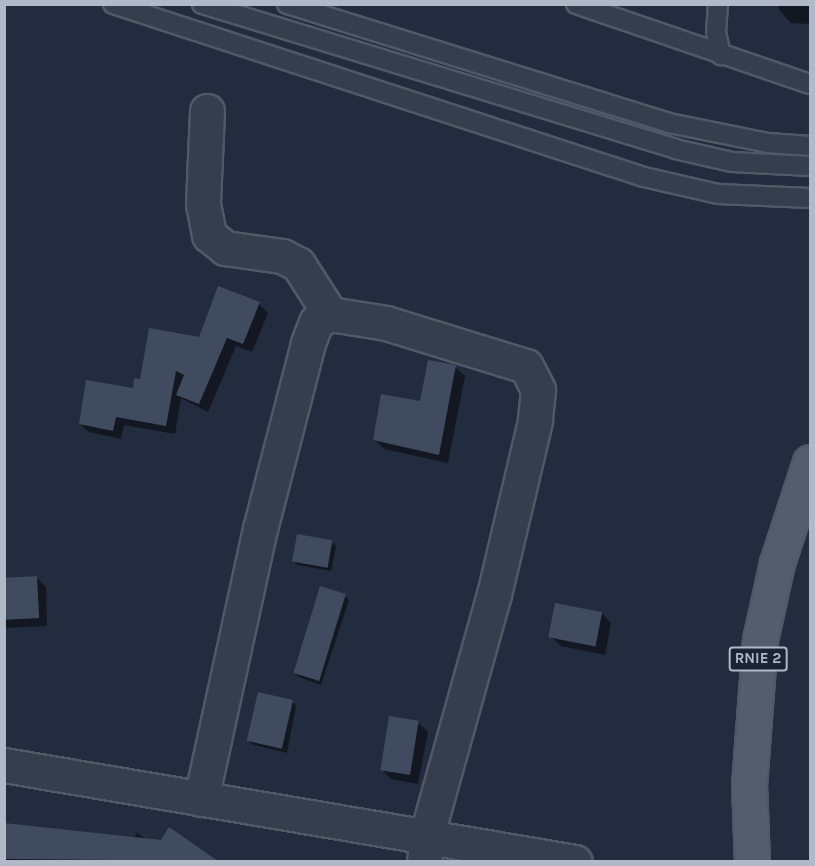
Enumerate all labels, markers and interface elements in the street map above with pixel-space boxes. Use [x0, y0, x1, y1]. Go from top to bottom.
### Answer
road number: RNIE 2 [728, 647, 788, 671]

